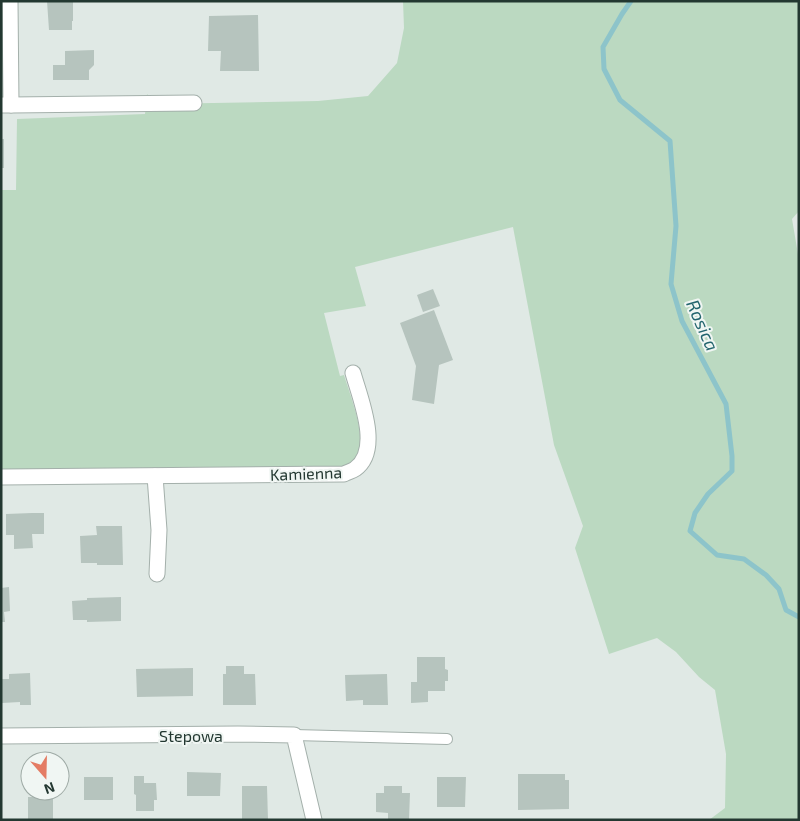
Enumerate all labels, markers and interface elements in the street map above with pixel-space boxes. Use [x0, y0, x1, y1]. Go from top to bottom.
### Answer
water label: Rosica [682, 296, 724, 354]
street label: Kamienna [270, 462, 342, 484]
street label: Stepowa [159, 726, 223, 745]
north arrow [20, 751, 70, 801]
text: N [42, 779, 57, 798]

